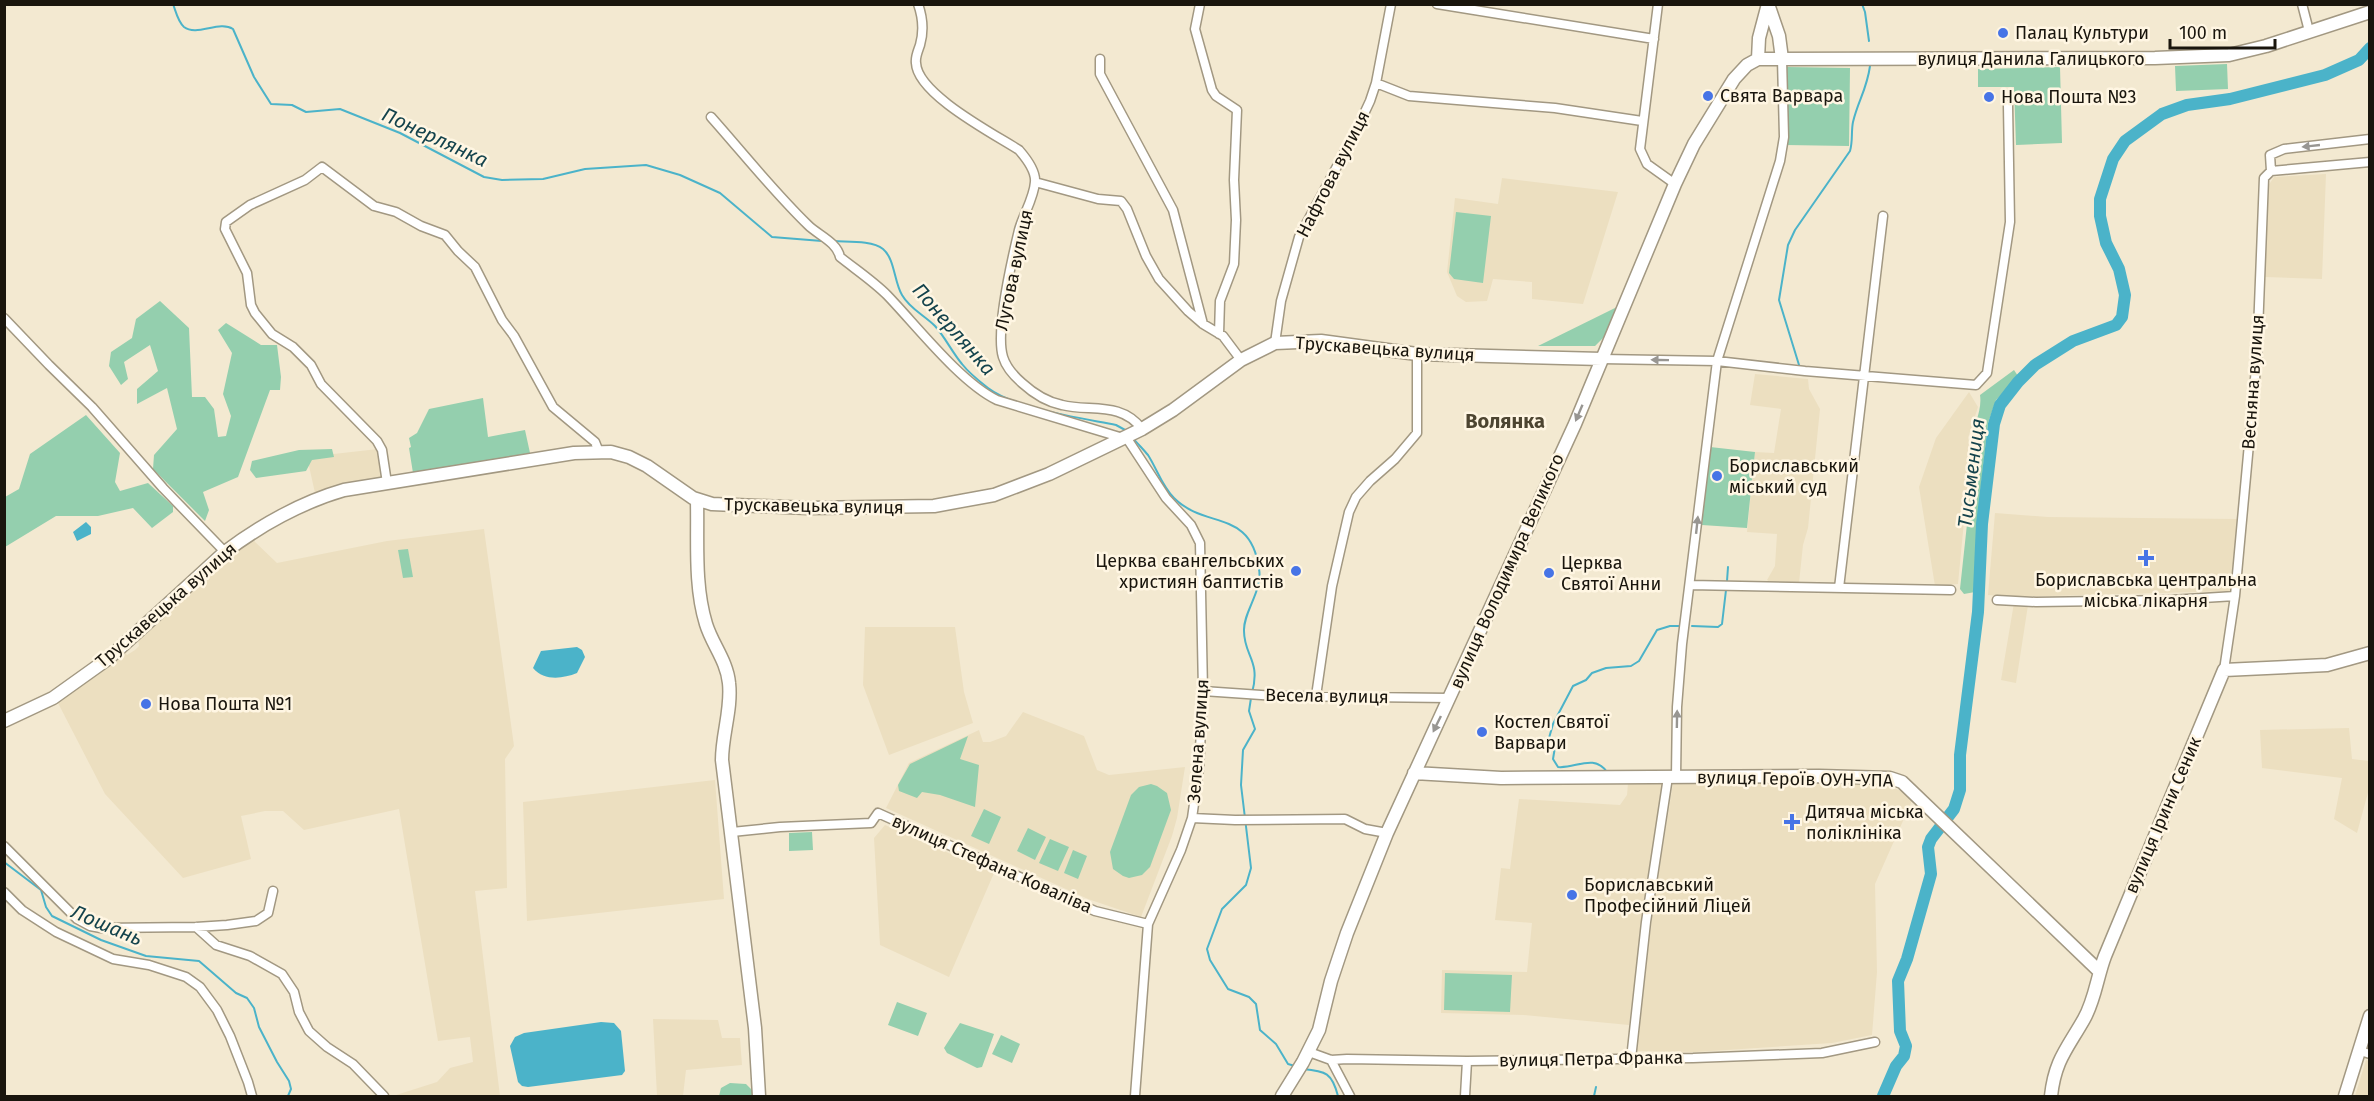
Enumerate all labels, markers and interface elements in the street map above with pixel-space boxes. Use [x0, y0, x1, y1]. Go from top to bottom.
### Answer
scale bar [2170, 12, 2275, 50]
place label: Палац Культури [2015, 22, 2149, 44]
text: 100 m [2179, 22, 2227, 44]
marker: Палац Культури [1996, 26, 2010, 40]
street label: вулиця Данила Галицького [1917, 48, 2145, 70]
place label: Свята Варвара [1720, 85, 1843, 107]
place label: Нова Пошта №3 [2001, 86, 2136, 108]
marker: Свята Варвара [1701, 89, 1715, 103]
marker: Нова Пошта №3 [1982, 90, 1996, 104]
water label: Понерлянка [378, 102, 492, 172]
street label: Нафтова вулиця [1292, 107, 1374, 241]
one-way arrow [2302, 141, 2321, 151]
street label: Лугова вулиця [990, 207, 1038, 333]
water label: Понерлянка [907, 278, 1001, 380]
street label: Весняна вулиця [2237, 314, 2269, 450]
street label: Трускавецька вулиця [1295, 332, 1475, 366]
one-way arrow [1650, 355, 1669, 365]
one-way arrow [1574, 404, 1584, 422]
district label: Волянка [1465, 409, 1545, 433]
water label: Тисьмениця [1952, 417, 1990, 529]
street label: вулиця Володимира Великого [1445, 450, 1569, 692]
place label: Бориславський міський суд [1729, 455, 1859, 498]
marker: Бориславський міський суд [1710, 469, 1724, 483]
street label: Трускавецька вулиця [724, 493, 904, 519]
one-way arrow [1692, 515, 1702, 534]
street label: Трускавецька вулиця [91, 538, 241, 672]
marker: Бориславська центральна міська лікарня [2137, 549, 2155, 567]
place label: Церква євангельських християн баптистів [1095, 550, 1284, 593]
place label: Церква Святої Анни [1561, 552, 1661, 595]
marker: Церква євангельських християн баптистів [1289, 564, 1303, 578]
marker: Церква Святої Анни [1542, 566, 1556, 580]
place label: Бориславська центральна міська лікарня [2035, 569, 2257, 612]
street label: Зелена вулиця [1183, 678, 1213, 804]
street label: Весела вулиця [1265, 684, 1389, 708]
place label: Нова Пошта №1 [158, 693, 292, 715]
marker: Нова Пошта №1 [139, 697, 153, 711]
one-way arrow [1672, 709, 1682, 728]
place label: Костел Святої Варвари [1494, 711, 1610, 754]
one-way arrow [1433, 715, 1442, 732]
marker: Костел Святої Варвари [1475, 725, 1489, 739]
street label: вулиця Ірини Сеник [2120, 733, 2206, 897]
street label: вулиця Героїв ОУН-УПА [1697, 766, 1894, 792]
place label: Дитяча міська поліклініка [1805, 801, 1924, 844]
street label: вулиця Стефана Коваліва [888, 810, 1096, 918]
marker: Дитяча міська поліклініка [1783, 813, 1801, 831]
place label: Бориславський Професійний Ліцей [1584, 874, 1751, 917]
marker: Бориславський Професійний Ліцей [1565, 888, 1579, 902]
water label: Лошань [67, 899, 146, 951]
street label: вулиця Петра Франка [1499, 1046, 1683, 1072]

